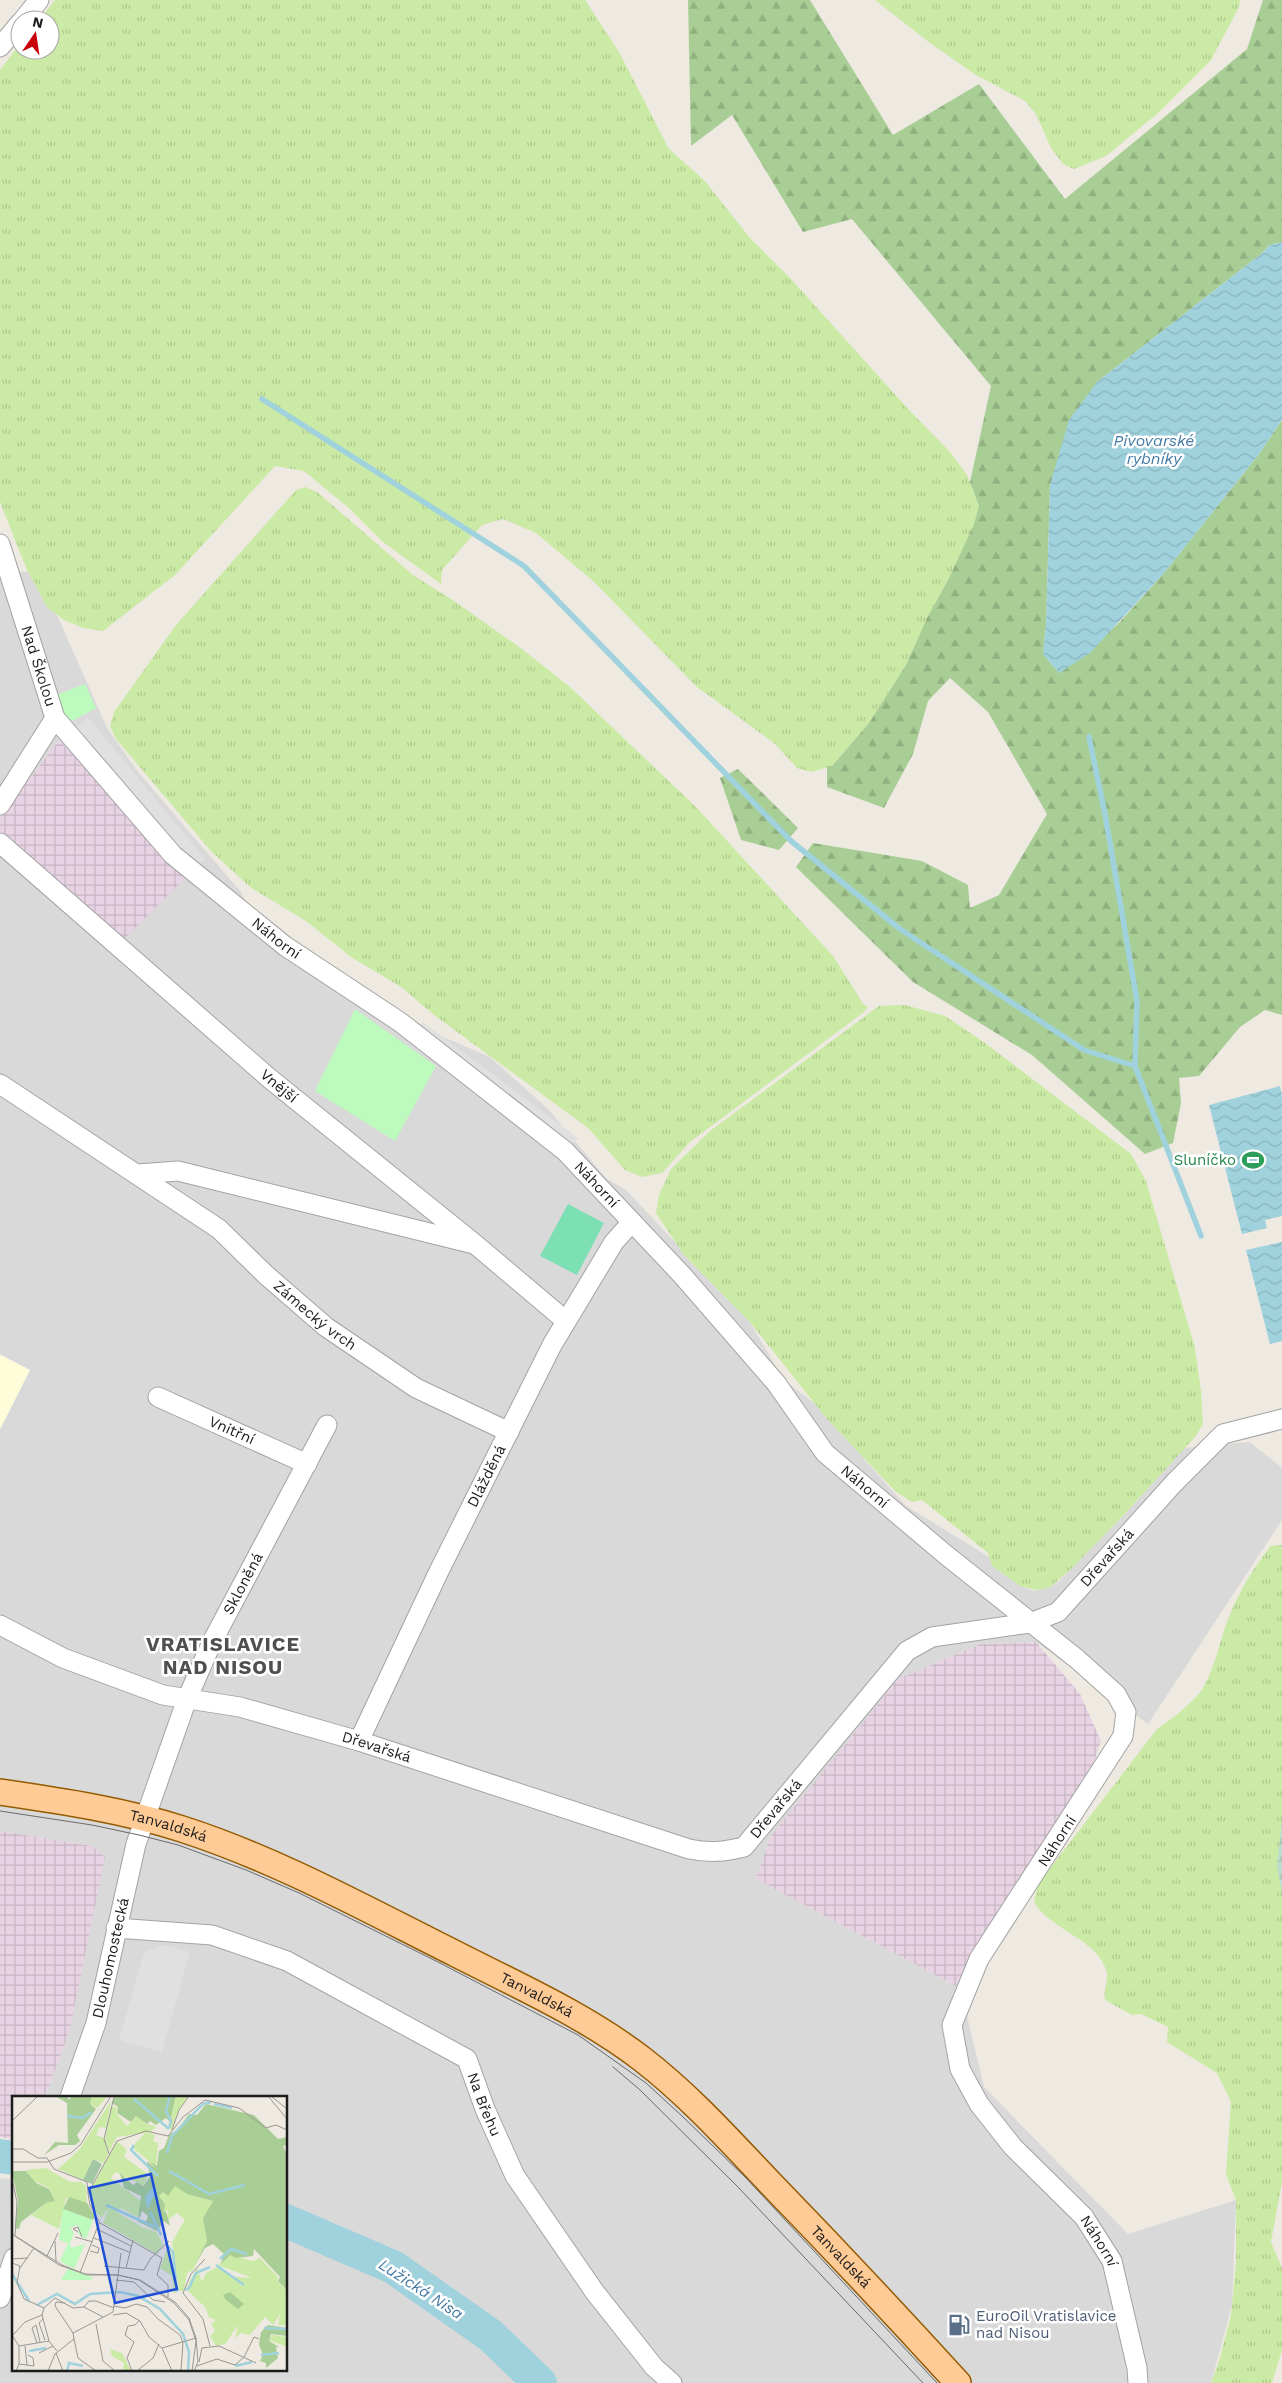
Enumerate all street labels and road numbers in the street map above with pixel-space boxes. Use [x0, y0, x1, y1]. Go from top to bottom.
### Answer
street label: Nad Školou [17, 623, 60, 709]
street label: Náhorní [248, 914, 304, 963]
street label: Vnější [257, 1065, 301, 1107]
street label: Náhorní [570, 1158, 623, 1211]
street label: Zámecký vrch [270, 1277, 360, 1354]
street label: Vnitřní [206, 1412, 258, 1448]
street label: Dlážděná [463, 1441, 510, 1510]
street label: Náhorní [837, 1461, 892, 1512]
street label: Dřevařská [1076, 1525, 1138, 1590]
street label: Skloněná [219, 1549, 267, 1618]
street label: Dřevařská [340, 1728, 414, 1767]
street label: Dřevařská [746, 1775, 806, 1842]
street label: Tanvaldská [128, 1806, 210, 1846]
street label: Náhorní [1034, 1812, 1080, 1870]
street label: Dlouhomostecká [88, 1895, 133, 2020]
street label: Tanvaldská [497, 1969, 577, 2022]
street label: Na Břehu [464, 2070, 505, 2139]
street label: Náhorní [1076, 2212, 1122, 2268]
street label: Tanvaldská [807, 2222, 875, 2292]

